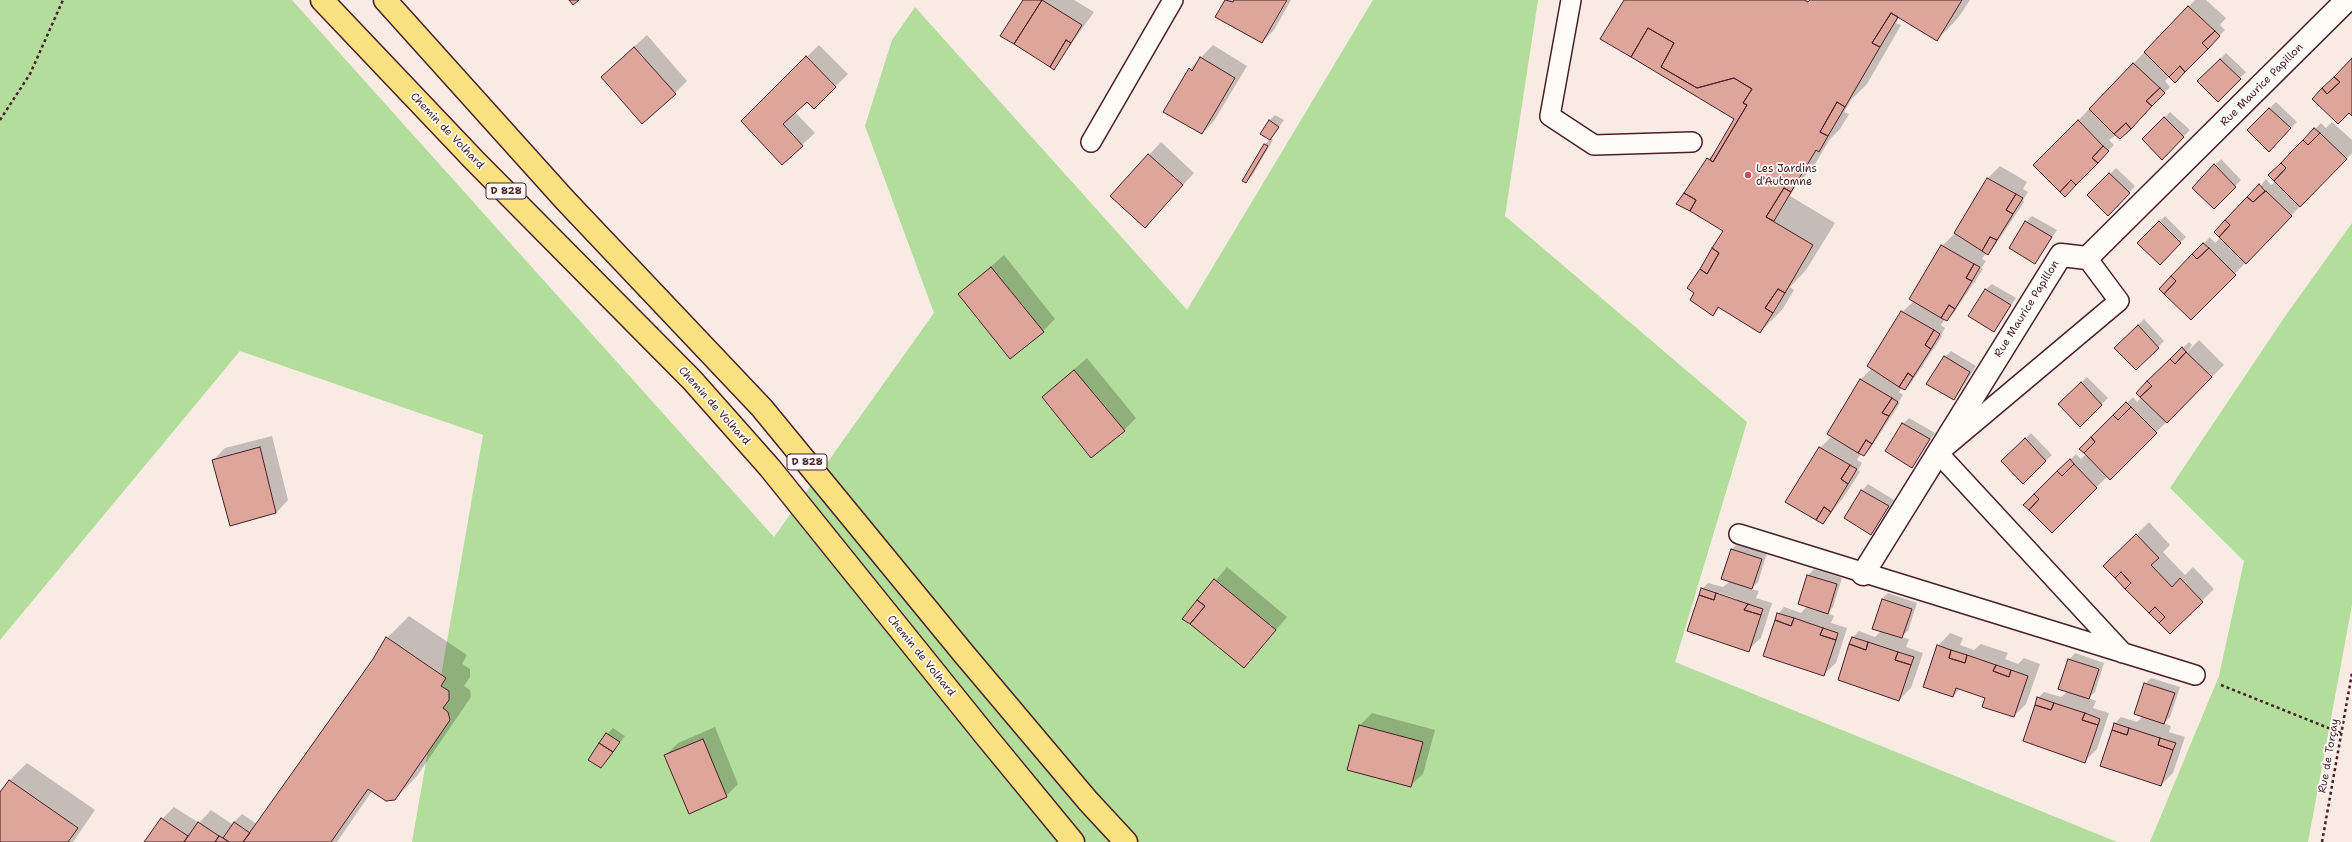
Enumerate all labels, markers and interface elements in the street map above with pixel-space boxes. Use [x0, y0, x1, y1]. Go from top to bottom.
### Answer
street label: Rue Maurice Papillon [2218, 41, 2306, 129]
street label: Chemin de Volhard [407, 90, 487, 172]
place label: Les Jardins d'Automne [1756, 162, 1817, 188]
marker: Les Jardins d'Automne [1743, 170, 1753, 180]
road number: D 828 [486, 183, 526, 199]
street label: Rue Maurice Papillon [1992, 258, 2062, 360]
street label: Chemin de Volhard [675, 364, 753, 448]
road number: D 828 [787, 454, 827, 470]
street label: Chemin de Volhard [884, 613, 958, 699]
street label: Rue de Torçay [2316, 718, 2342, 794]

